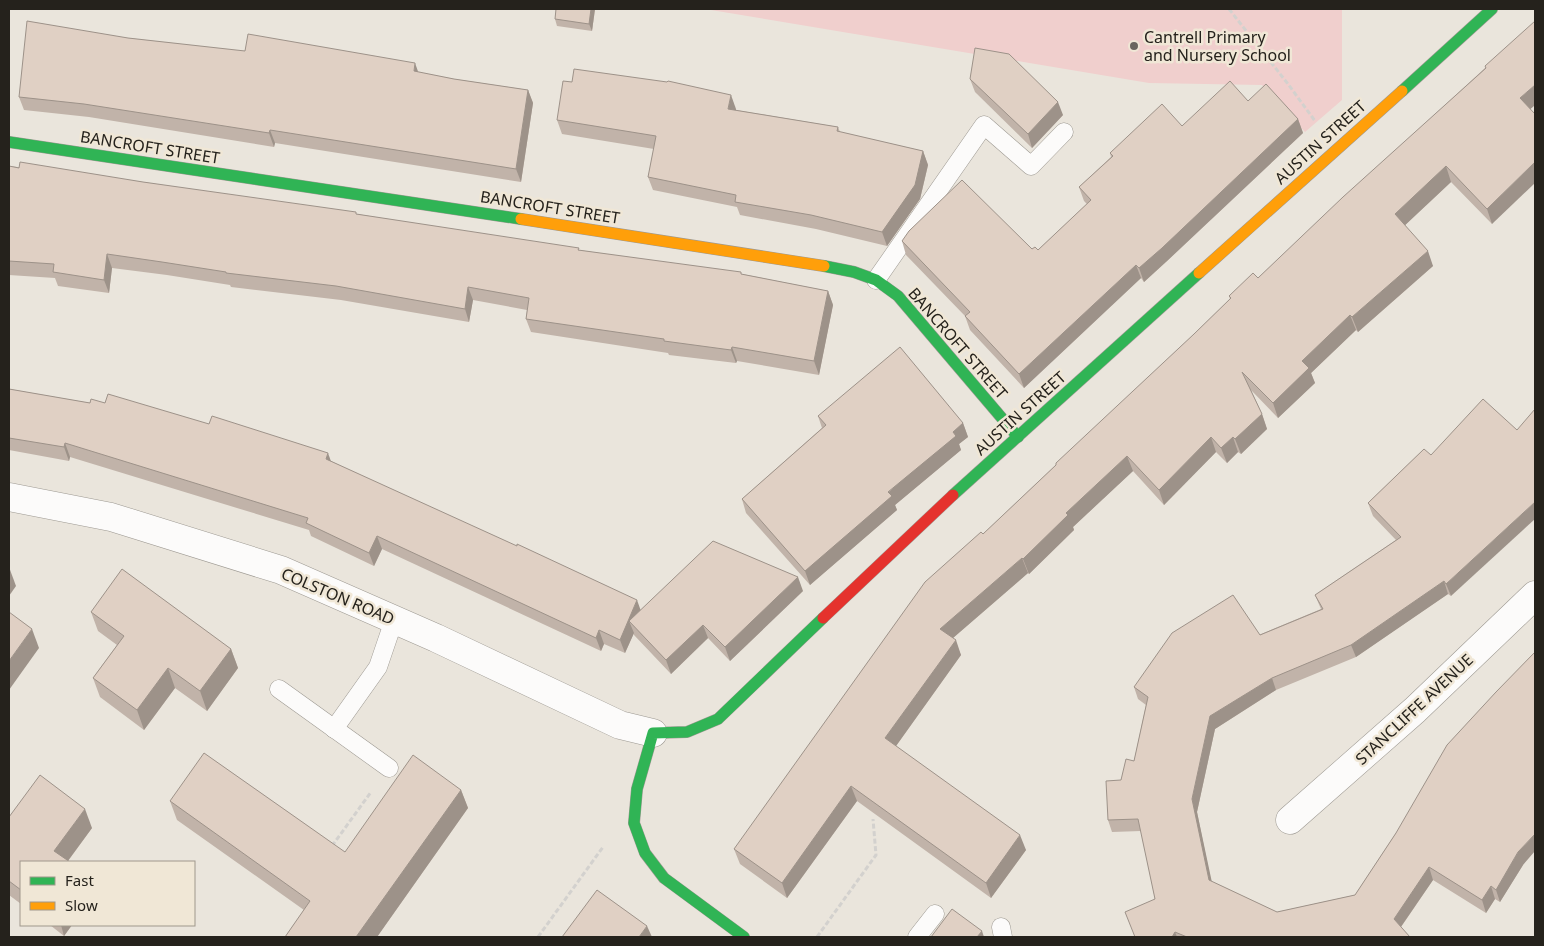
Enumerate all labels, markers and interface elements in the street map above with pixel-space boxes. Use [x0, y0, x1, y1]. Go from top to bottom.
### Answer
place label: Cantrell Primary and Nursery School [1144, 26, 1291, 66]
marker: Cantrell Primary and Nursery School [1128, 40, 1140, 52]
street label: AUSTIN STREET [1270, 95, 1370, 189]
street label: BANCROFT STREET [79, 125, 221, 169]
street label: BANCROFT STREET [479, 185, 621, 229]
street label: BANCROFT STREET [903, 283, 1013, 404]
street label: AUSTIN STREET [970, 366, 1070, 460]
street label: COLSTON ROAD [278, 562, 398, 630]
street label: STANCLIFFE AVENUE [1350, 649, 1478, 769]
legend [20, 861, 195, 926]
text: Fast [65, 870, 94, 890]
text: Slow [65, 895, 98, 915]

